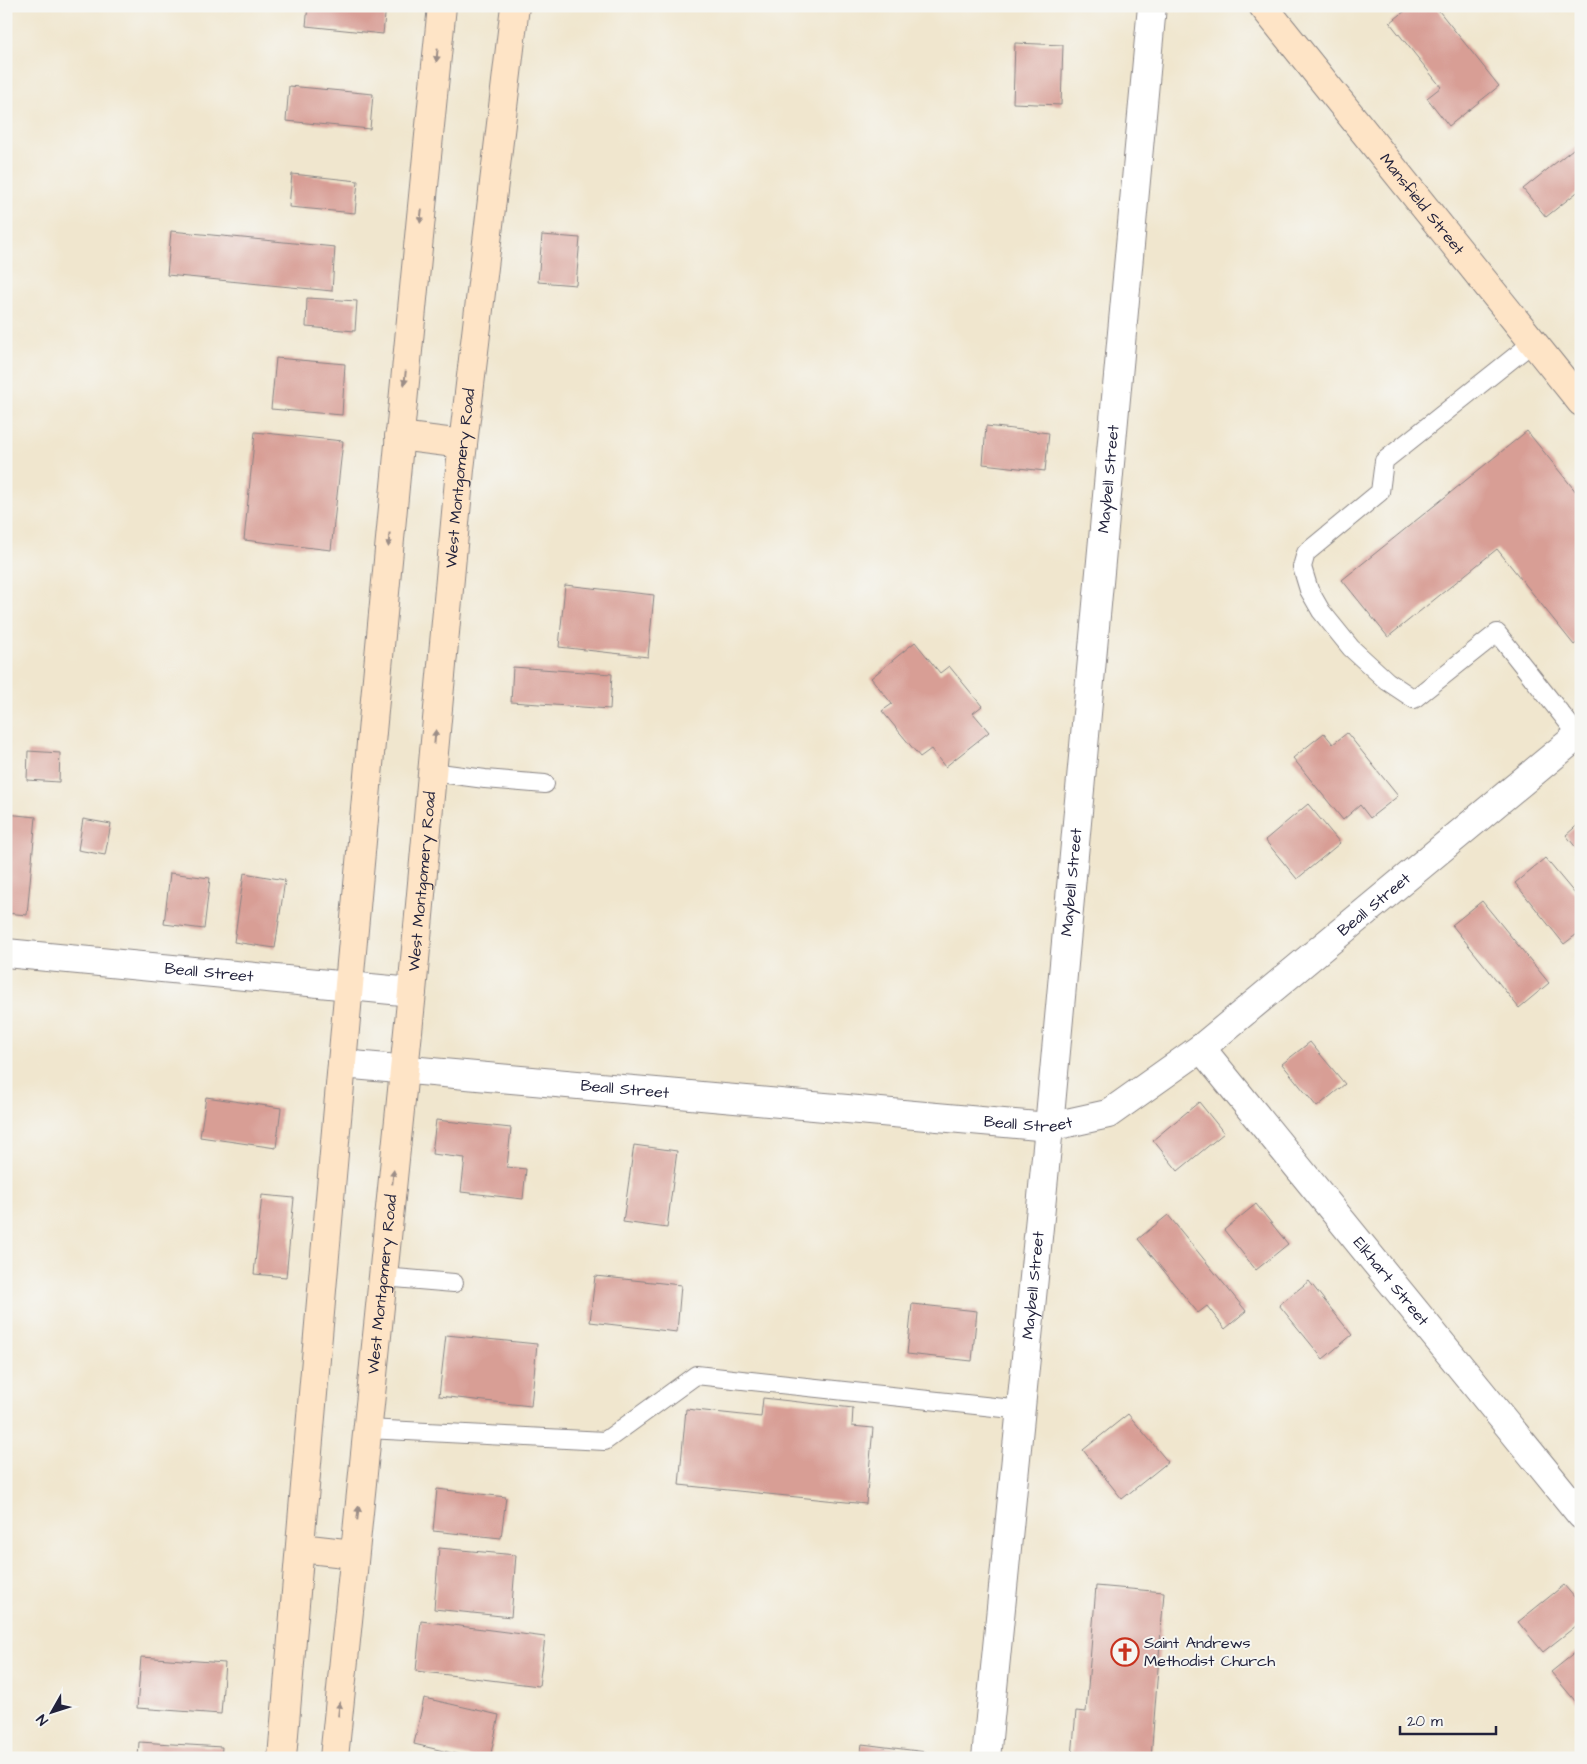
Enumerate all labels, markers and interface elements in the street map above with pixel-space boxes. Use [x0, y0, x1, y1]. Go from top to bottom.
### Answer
one-way arrow [433, 47, 441, 63]
street label: Mansfield Street [1374, 149, 1470, 260]
one-way arrow [417, 209, 425, 225]
one-way arrow [401, 370, 409, 386]
street label: West Montgomery Road [440, 387, 480, 569]
street label: Maybell Street [1093, 423, 1125, 534]
one-way arrow [385, 532, 393, 548]
one-way arrow [432, 728, 440, 744]
street label: West Montgomery Road [403, 791, 441, 972]
street label: Maybell Street [1056, 827, 1087, 937]
street label: Beall Street [1333, 867, 1416, 941]
street label: Beall Street [164, 957, 255, 988]
street label: Beall Street [580, 1074, 671, 1104]
street label: Beall Street [983, 1110, 1075, 1138]
one-way arrow [389, 1169, 397, 1185]
street label: West Montgomery Road [362, 1194, 402, 1375]
street label: Maybell Street [1017, 1230, 1050, 1340]
street label: Elkhart Street [1348, 1232, 1434, 1331]
one-way arrow [354, 1504, 362, 1520]
place label: Saint Andrews Methodist Church [1144, 1632, 1275, 1672]
church icon: Saint Andrews Methodist Church [1110, 1637, 1140, 1667]
north arrow [28, 1686, 78, 1736]
one-way arrow [335, 1701, 343, 1717]
scale bar [1400, 1704, 1496, 1736]
text: N [32, 1710, 53, 1729]
text: 20 m [1407, 1711, 1443, 1732]

